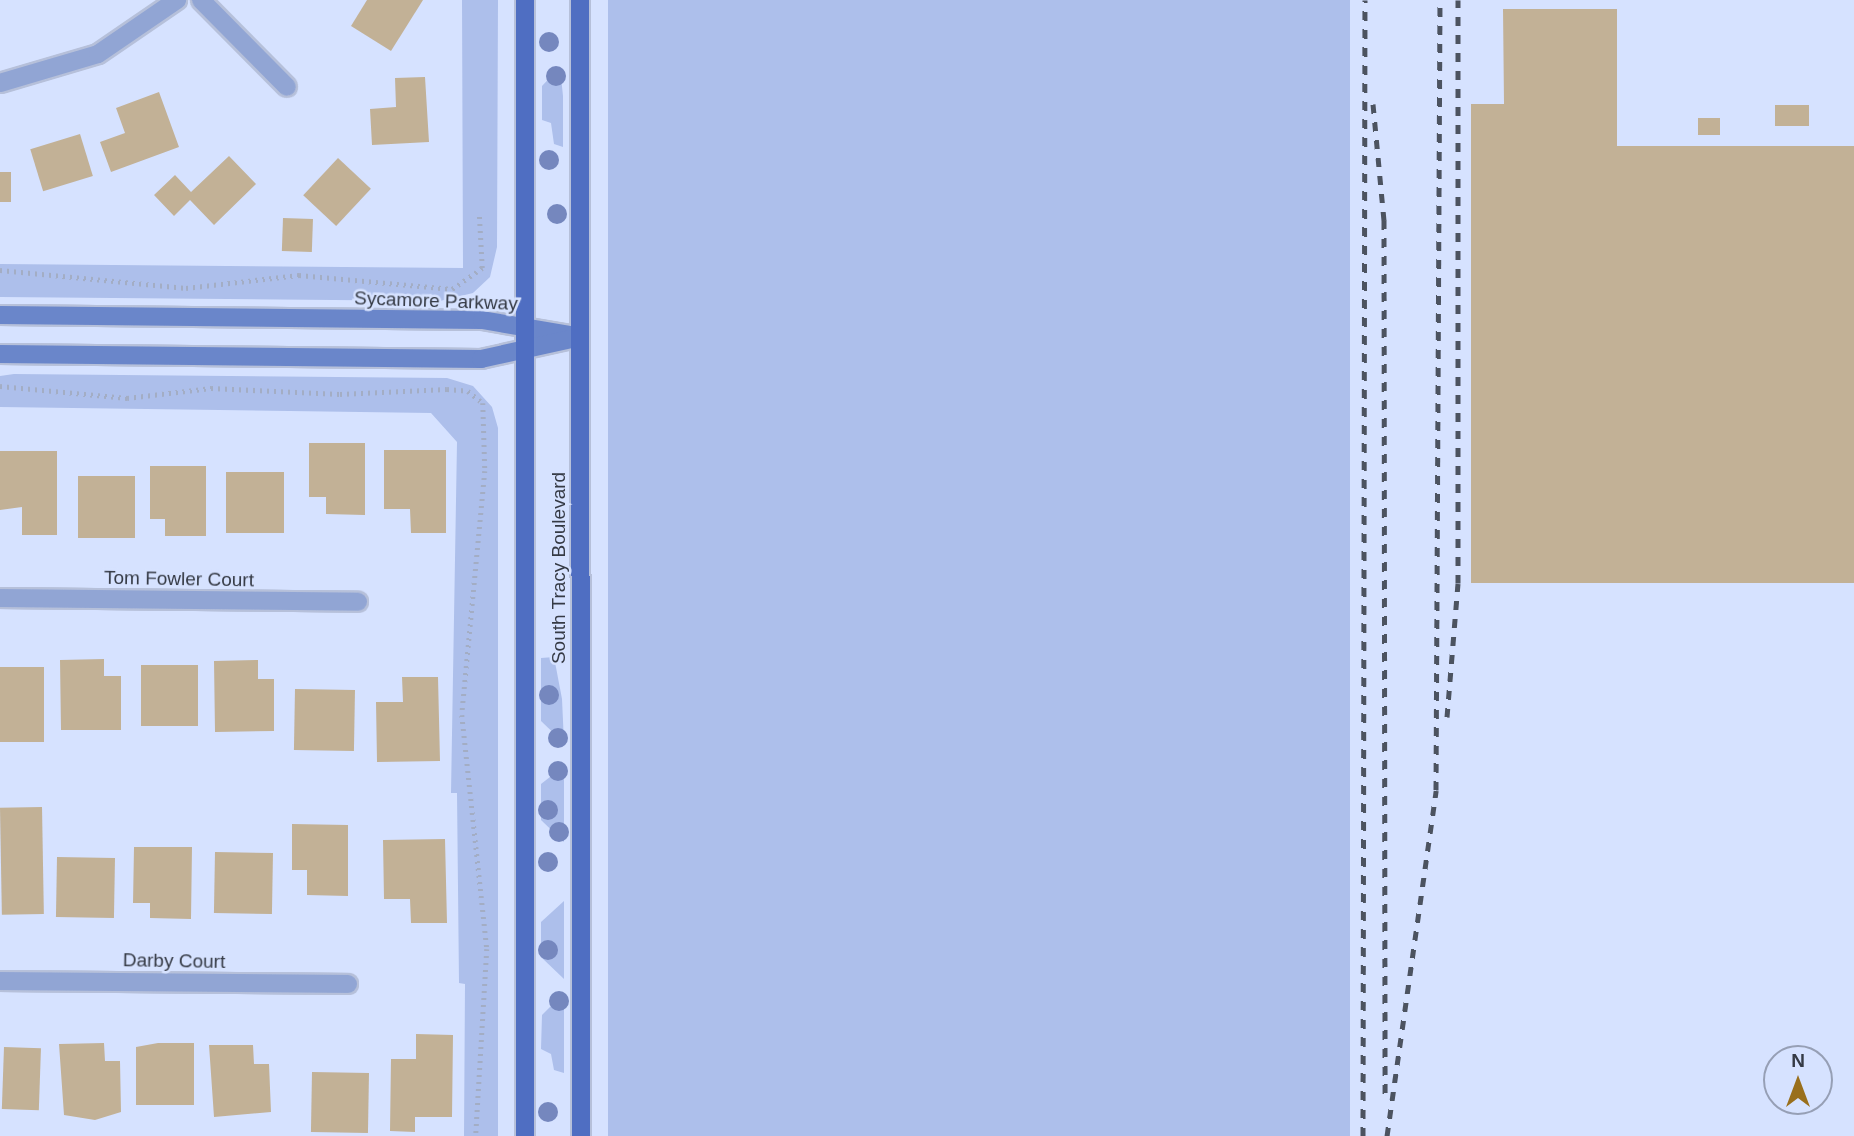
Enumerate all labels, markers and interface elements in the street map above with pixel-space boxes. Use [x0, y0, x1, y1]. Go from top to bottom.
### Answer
street label: Sycamore Parkway [354, 287, 518, 315]
street label: South Tracy Boulevard [548, 472, 570, 664]
street label: Tom Fowler Court [104, 566, 254, 592]
street label: Darby Court [123, 949, 225, 973]
north arrow [1763, 1045, 1833, 1115]
text: N [1791, 1050, 1805, 1071]

